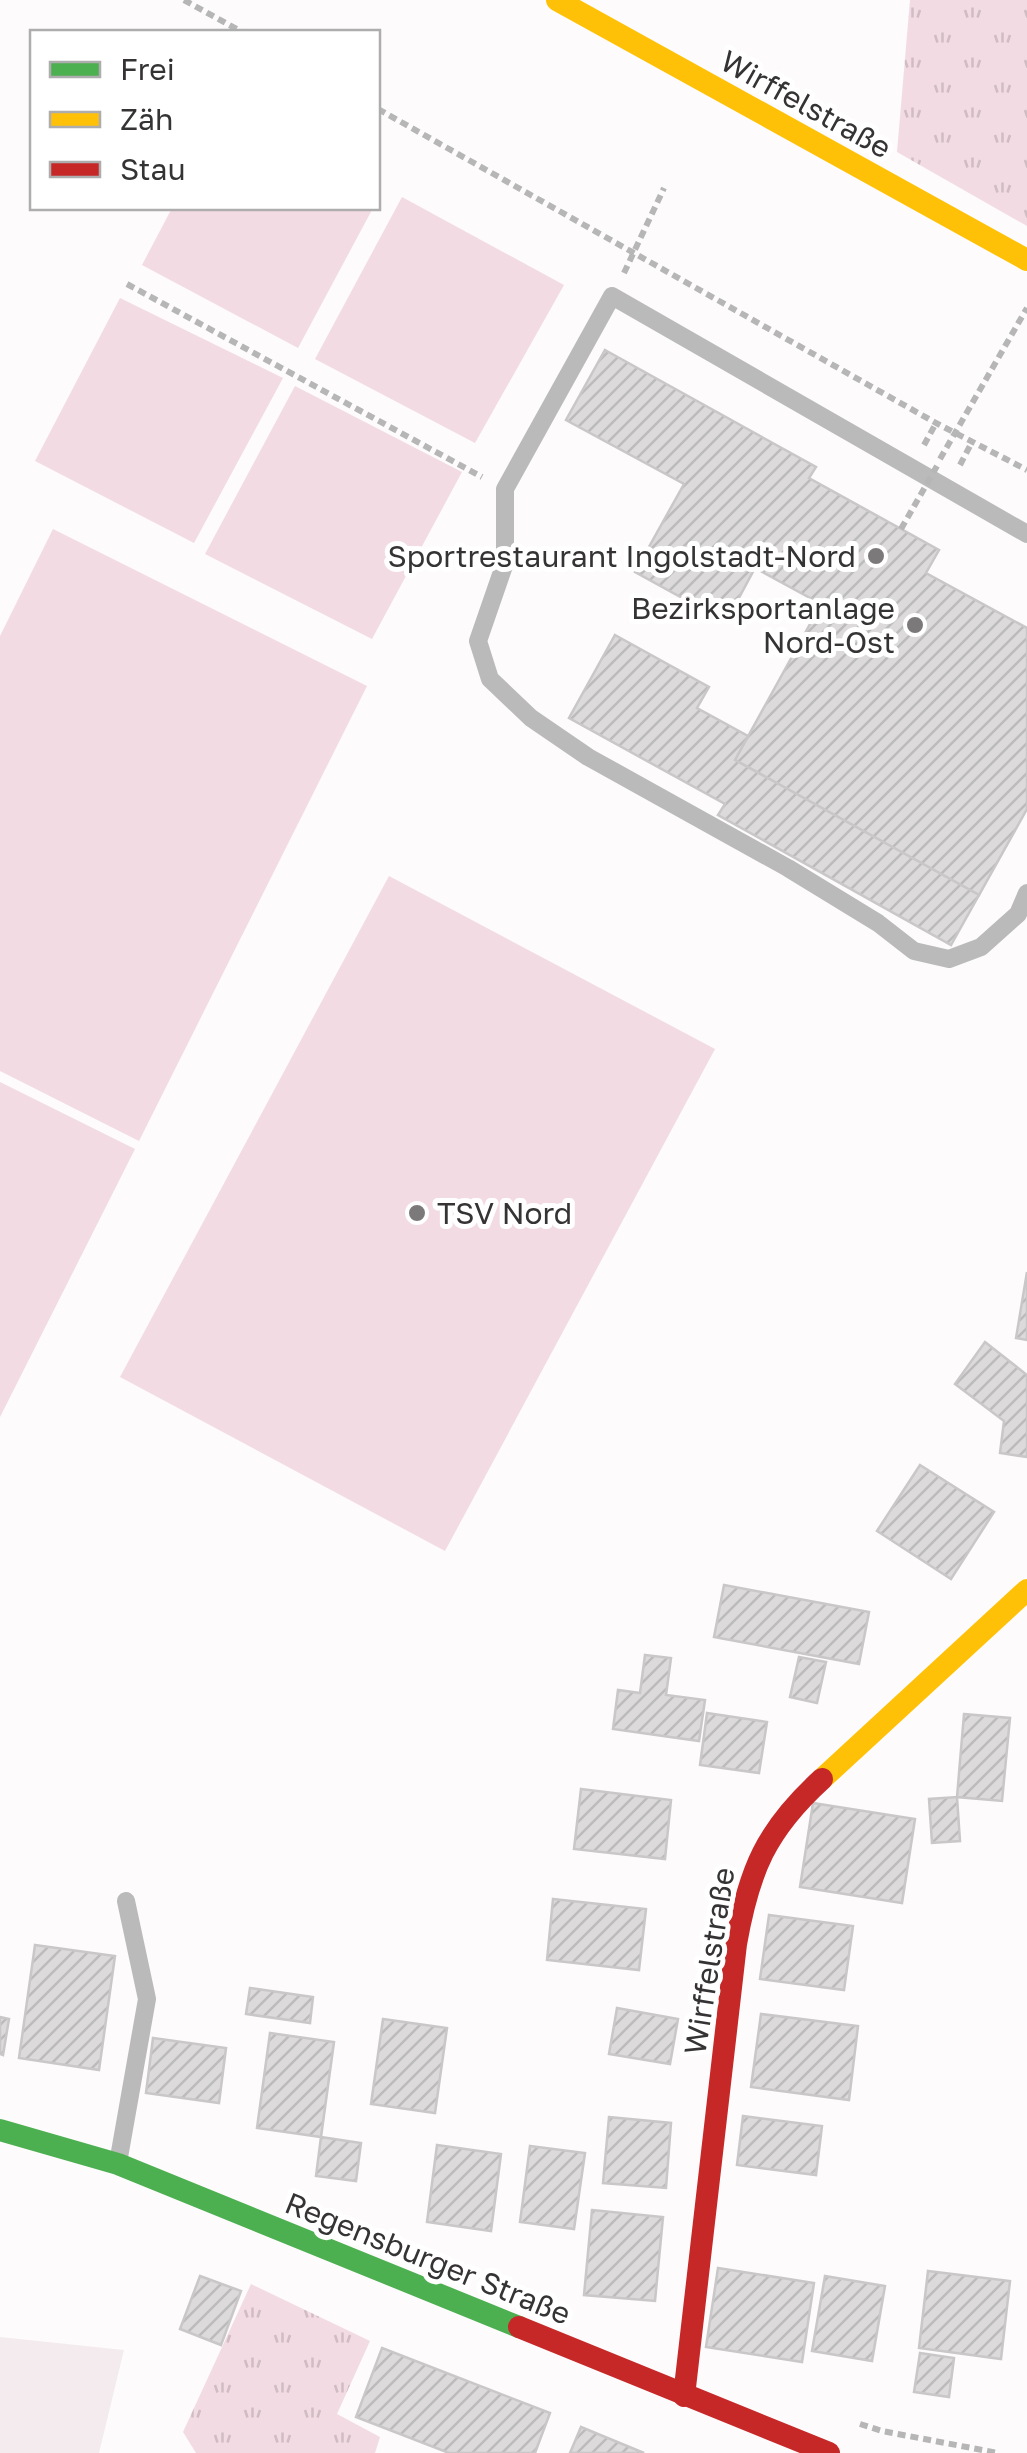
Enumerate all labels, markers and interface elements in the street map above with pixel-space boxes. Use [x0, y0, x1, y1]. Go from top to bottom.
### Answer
legend [30, 30, 380, 210]
street label: Wirffelstraße [715, 42, 897, 166]
text: Frei [120, 51, 175, 87]
text: Zäh [120, 101, 173, 137]
text: Stau [120, 151, 186, 187]
place label: Sportrestaurant Ingolstadt-Nord [388, 538, 856, 574]
marker: Sportrestaurant Ingolstadt-Nord [865, 545, 887, 567]
place label: Bezirksportanlage Nord-Ost [631, 590, 895, 660]
marker: Bezirksportanlage Nord-Ost [904, 614, 926, 636]
place label: TSV Nord [437, 1195, 572, 1231]
marker: TSV Nord [406, 1202, 428, 1224]
street label: Wirffelstraße [676, 1865, 742, 2057]
street label: Regensburger Straße [280, 2184, 576, 2332]

